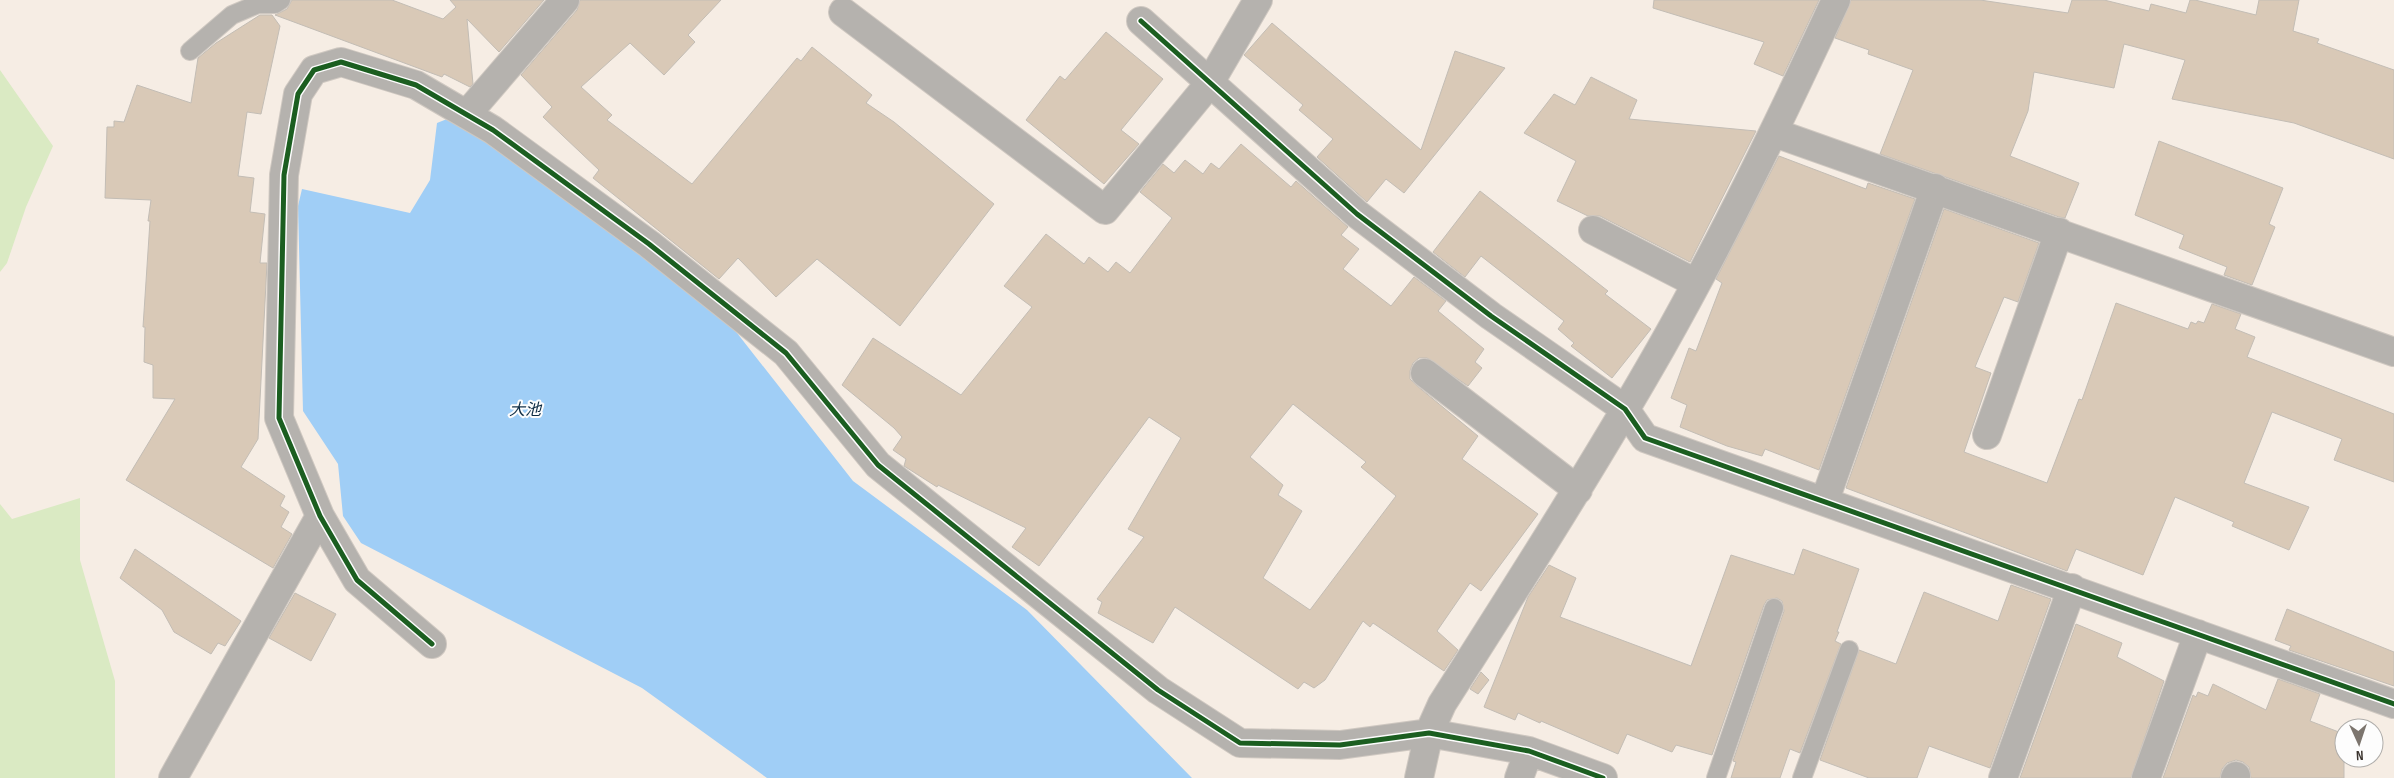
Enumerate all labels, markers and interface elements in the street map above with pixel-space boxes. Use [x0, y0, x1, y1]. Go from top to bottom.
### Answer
water label: 大池 [509, 401, 543, 420]
north arrow [2334, 718, 2384, 768]
text: N [2355, 747, 2364, 764]

